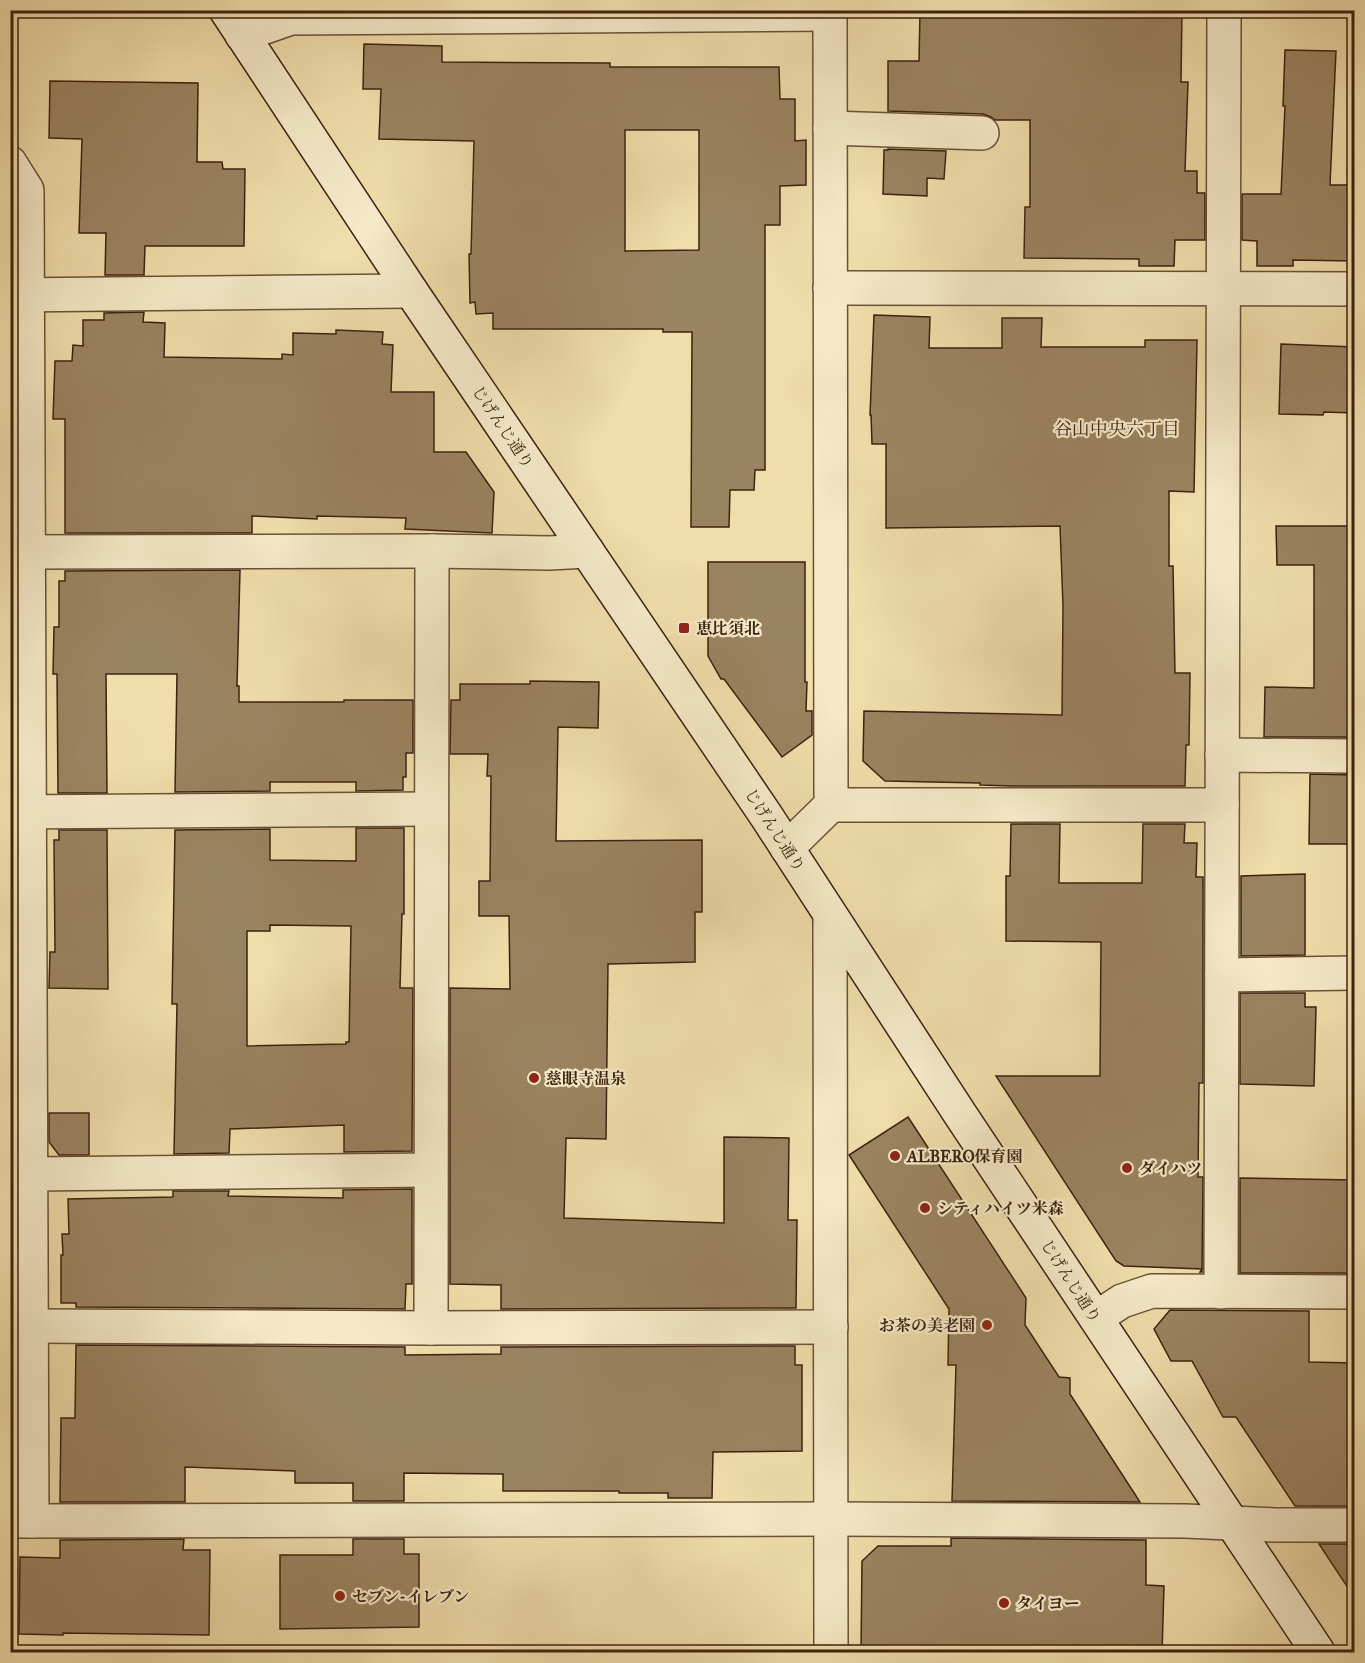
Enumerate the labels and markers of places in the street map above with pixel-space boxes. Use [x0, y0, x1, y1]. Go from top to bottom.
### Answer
place label: 恵比須北 [696, 619, 760, 638]
marker: 恵比須北 [677, 621, 691, 635]
place label: 慈眼寺温泉 [546, 1069, 626, 1088]
marker: 慈眼寺温泉 [527, 1071, 541, 1085]
place label: ALBERO保育園 [906, 1147, 1023, 1166]
marker: ALBERO保育園 [888, 1149, 902, 1163]
place label: ダイハツ [1139, 1159, 1202, 1178]
marker: ダイハツ [1120, 1161, 1134, 1175]
place label: シティハイツ米森 [937, 1199, 1064, 1218]
marker: シティハイツ米森 [918, 1201, 932, 1215]
place label: お茶の美老園 [879, 1316, 975, 1335]
marker: お茶の美老園 [980, 1318, 994, 1332]
place label: セブン-イレブン [352, 1587, 469, 1606]
marker: セブン-イレブン [333, 1589, 347, 1603]
place label: タイヨー [1016, 1594, 1080, 1613]
marker: タイヨー [997, 1596, 1011, 1610]

